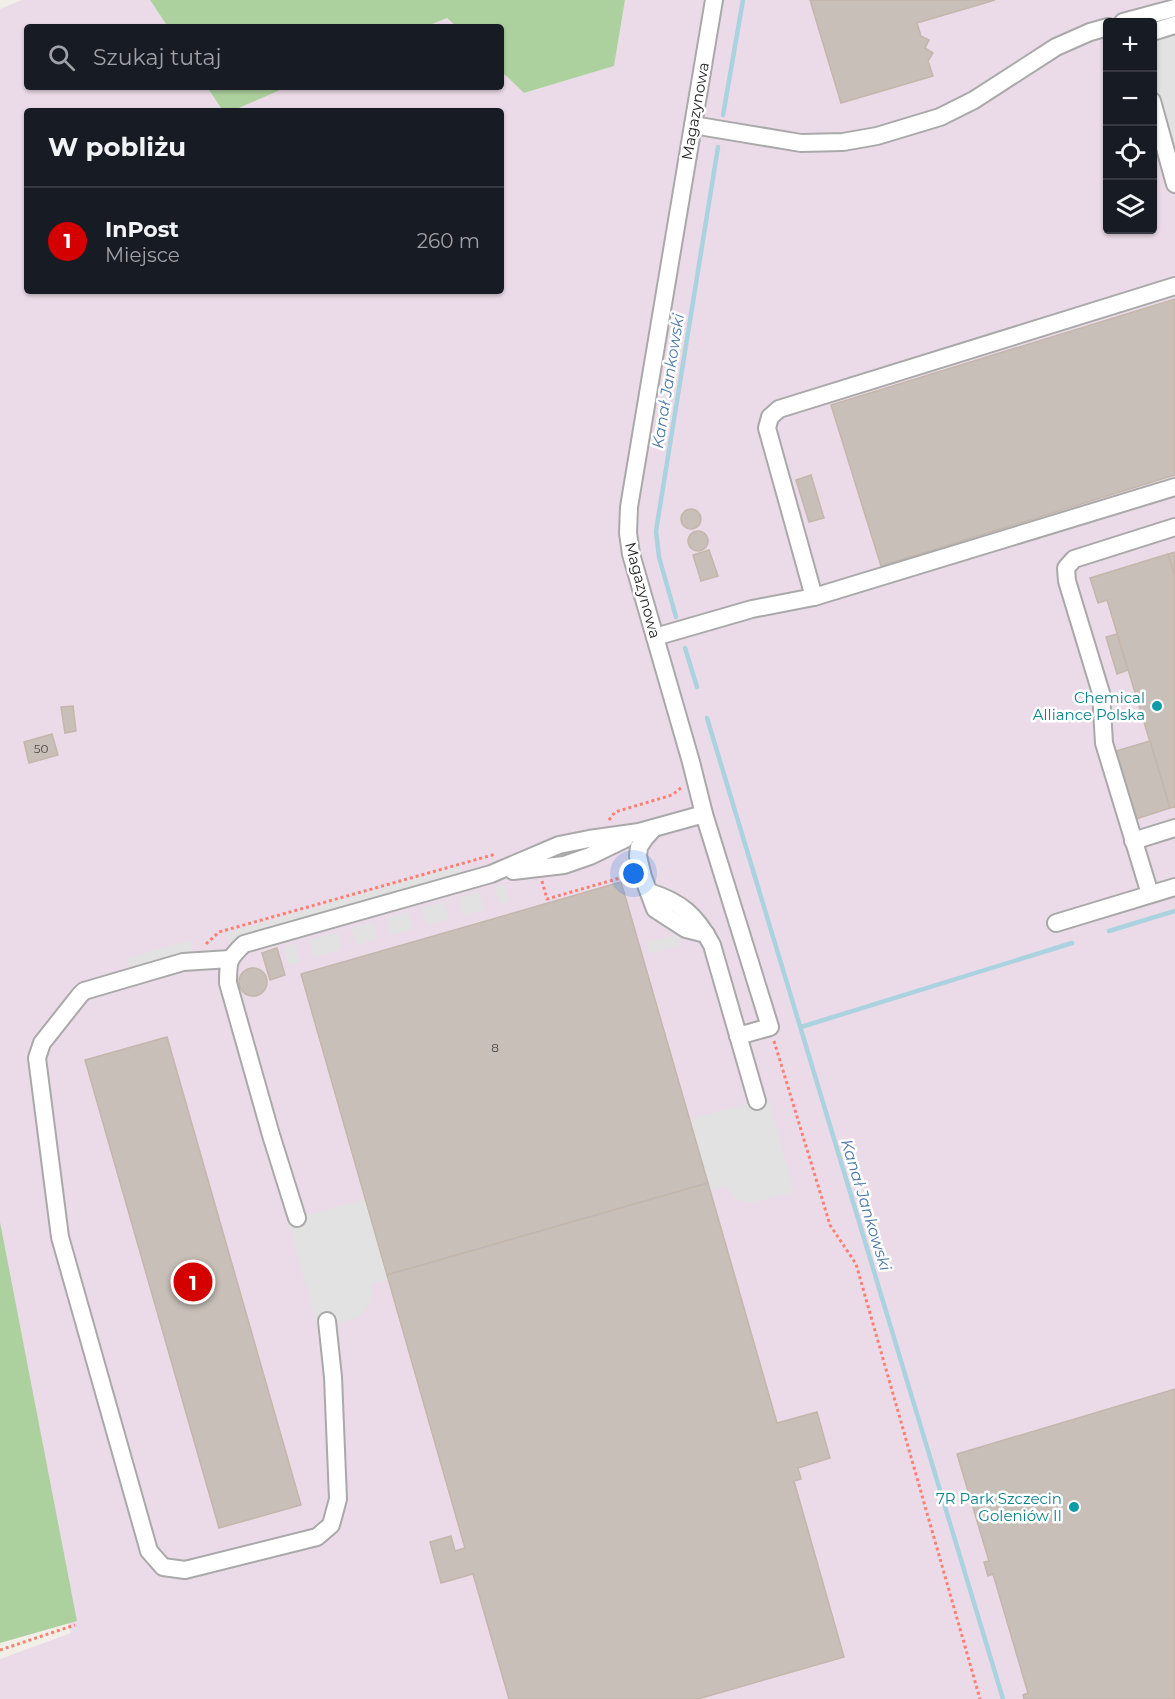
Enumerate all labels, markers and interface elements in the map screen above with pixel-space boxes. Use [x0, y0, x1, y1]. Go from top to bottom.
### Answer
map controls [1103, 18, 1157, 234]
button: + [1103, 18, 1157, 72]
search box [24, 24, 504, 90]
icon: search [45, 41, 78, 74]
text: Szukaj tutaj [93, 44, 221, 71]
street label: Magazynowa [677, 61, 713, 161]
button: − [1103, 72, 1157, 126]
button: locate [1103, 126, 1157, 180]
text: W pobliżu [48, 131, 186, 163]
button: layers [1103, 180, 1157, 234]
text: InPost [105, 216, 179, 243]
text: 1 [64, 229, 71, 253]
text: 260 m [417, 229, 480, 253]
text: Miejsce [105, 243, 180, 267]
water label: Kanał Jankowski [648, 311, 688, 450]
street label: Magazynowa [621, 540, 665, 640]
place label: Chemical Alliance Polska [1033, 688, 1145, 724]
marker: Chemical Alliance Polska [1150, 699, 1164, 713]
house number: 50 [34, 741, 48, 756]
your location [619, 859, 648, 888]
house number: 8 [491, 1040, 499, 1055]
water label: Kanał Jankowski [837, 1137, 895, 1274]
pin: 1 [174, 1260, 212, 1304]
place label: 7R Park Szczecin Goleniów II [936, 1489, 1062, 1525]
marker: 7R Park Szczecin Goleniów II [1067, 1500, 1081, 1514]

